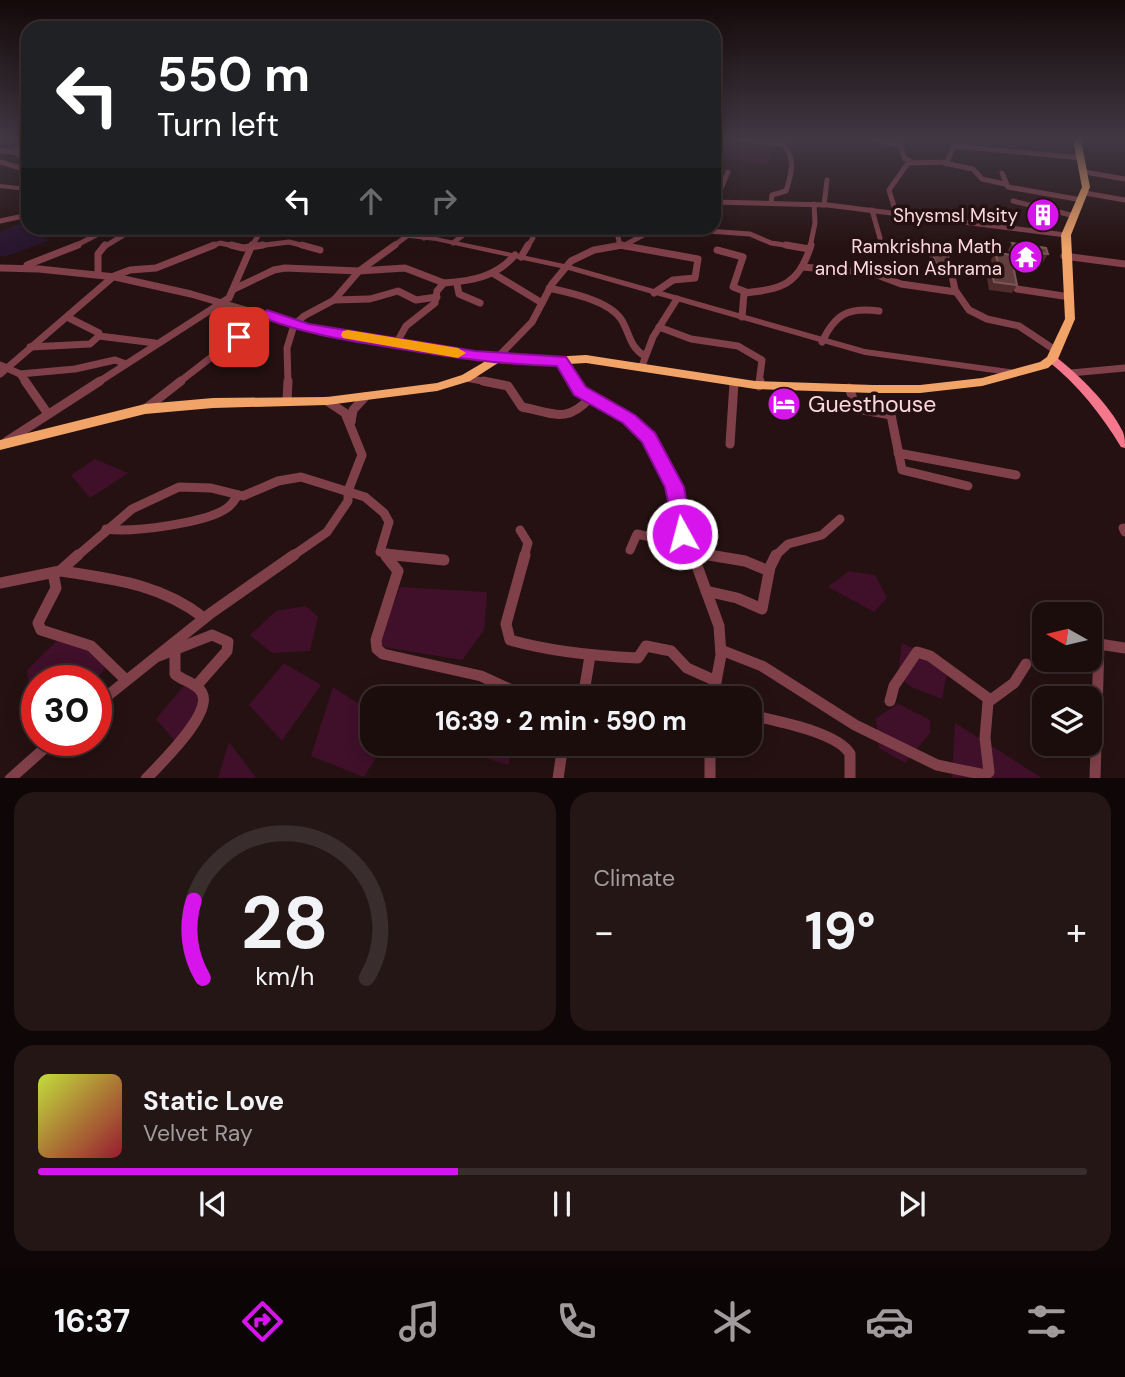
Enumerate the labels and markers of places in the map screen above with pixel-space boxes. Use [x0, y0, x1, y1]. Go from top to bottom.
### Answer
building icon: Shysmsl Msity [1024, 196, 1062, 234]
place label: Shysmsl Msity [893, 203, 1018, 228]
place label: Ramkrishna Math and Mission Ashrama [815, 234, 1002, 281]
temple icon: Ramkrishna Math and Mission Ashrama [1007, 238, 1045, 276]
pin [209, 307, 269, 367]
hotel icon: Guesthouse [765, 385, 803, 423]
place label: Guesthouse [808, 389, 936, 419]

